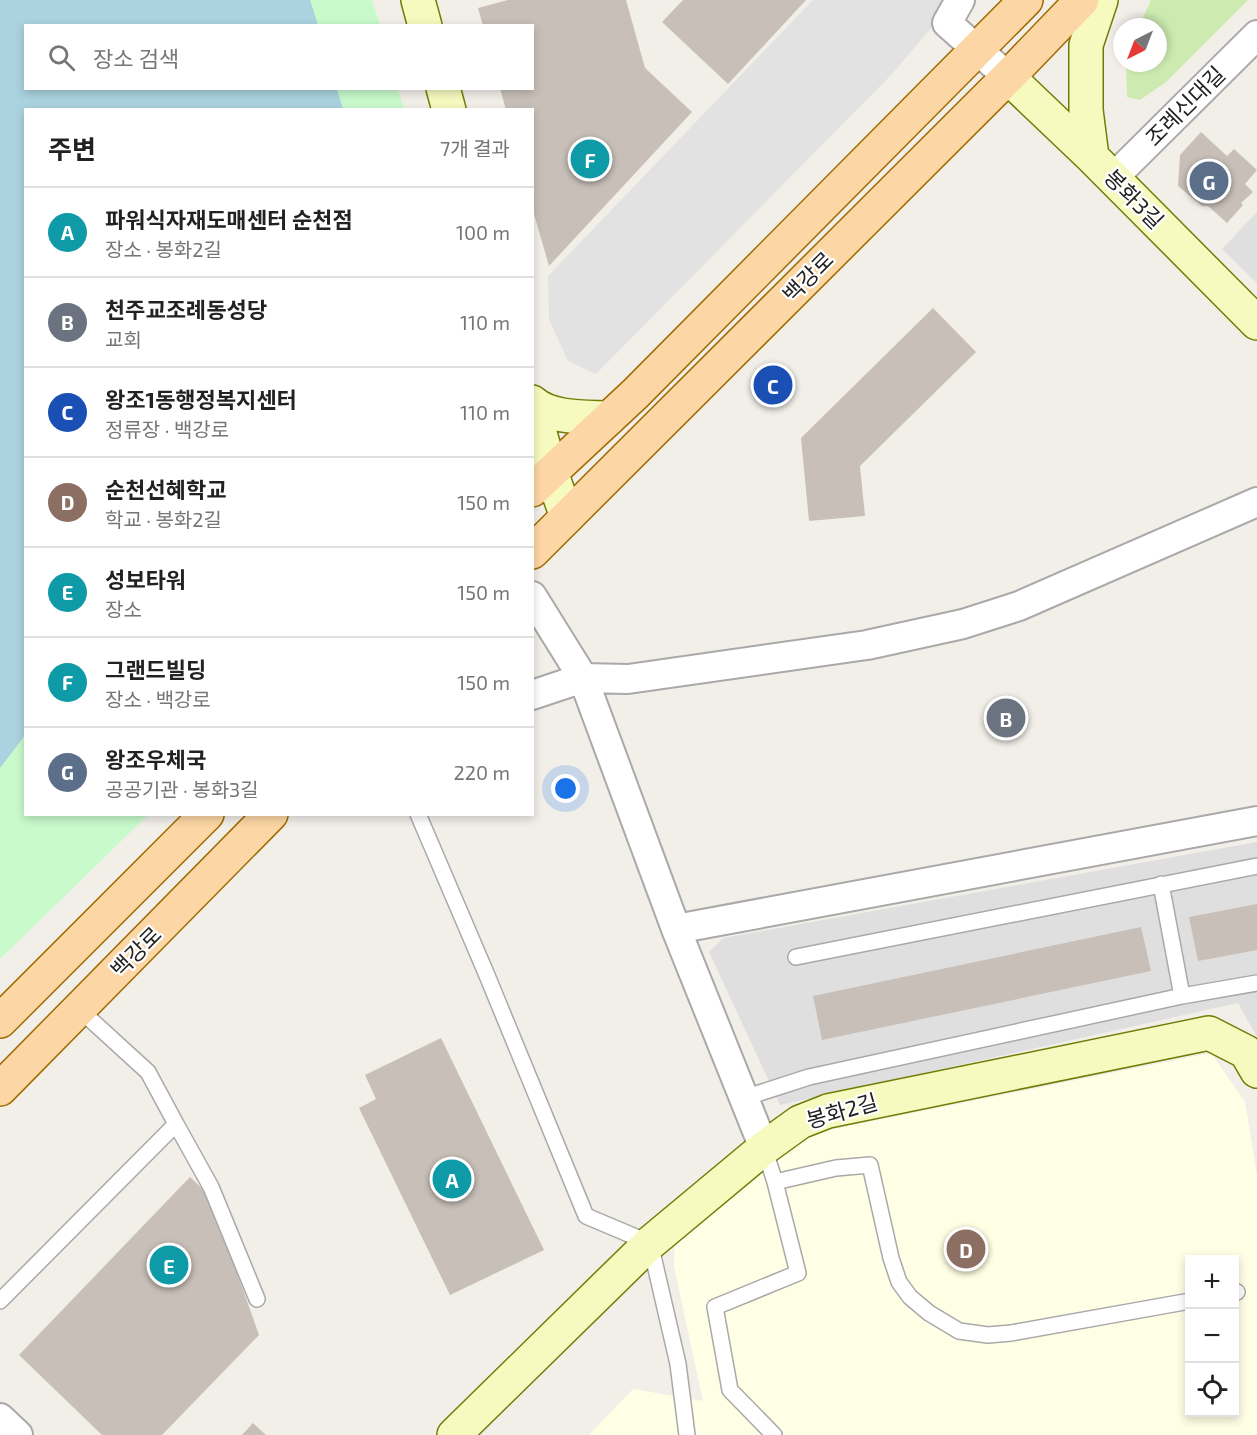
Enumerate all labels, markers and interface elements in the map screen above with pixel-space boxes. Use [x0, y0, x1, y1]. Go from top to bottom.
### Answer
north arrow [1113, 18, 1167, 72]
search box [24, 24, 534, 90]
icon: search [45, 41, 78, 74]
text: 장소 검색 [93, 45, 179, 71]
street label: 조례신대길 [1139, 60, 1229, 150]
text: 주변 [48, 133, 96, 164]
text: 7개 결과 [440, 136, 510, 160]
pin: F [570, 136, 610, 182]
pin: G [1190, 158, 1228, 204]
street label: 봉화3길 [1100, 163, 1170, 233]
text: 파워식자재도매센터 순천점 [105, 206, 353, 232]
text: A [61, 220, 74, 244]
text: 100 m [456, 220, 510, 244]
text: 장소 · 봉화2길 [105, 237, 222, 261]
street label: 백강로 [777, 246, 838, 307]
text: 천주교조례동성당 [105, 296, 267, 322]
text: B [61, 310, 74, 334]
text: 110 m [460, 310, 510, 334]
text: 교회 [105, 327, 142, 351]
pin: C [754, 362, 792, 408]
text: 왕조1동행정복지센터 [105, 386, 297, 412]
text: C [62, 400, 73, 424]
text: 110 m [460, 400, 510, 424]
text: 정류장 · 백강로 [105, 417, 229, 441]
text: 순천선혜학교 [105, 476, 226, 502]
text: D [61, 490, 74, 514]
text: 150 m [457, 490, 510, 514]
text: 학교 · 봉화2길 [105, 507, 222, 531]
text: 성보타워 [105, 566, 186, 592]
text: E [62, 580, 73, 604]
text: 150 m [457, 580, 510, 604]
text: 장소 [105, 597, 142, 621]
text: 그랜드빌딩 [105, 656, 206, 682]
text: F [62, 670, 73, 694]
text: 150 m [457, 670, 510, 694]
text: 장소 · 백강로 [105, 687, 211, 711]
pin: B [986, 696, 1026, 740]
text: 왕조우체국 [105, 746, 206, 772]
text: G [61, 760, 74, 784]
text: 220 m [453, 760, 510, 784]
your location [551, 774, 580, 803]
text: 공공기관 · 봉화3길 [105, 777, 259, 801]
street label: 백강로 [105, 921, 166, 982]
street label: 봉화2길 [803, 1087, 880, 1133]
pin: A [432, 1156, 472, 1202]
pin: D [946, 1226, 986, 1272]
pin: E [150, 1242, 188, 1288]
map controls [1185, 1255, 1239, 1417]
button: + [1185, 1255, 1239, 1309]
button: − [1185, 1309, 1239, 1363]
button: locate [1185, 1363, 1239, 1417]

